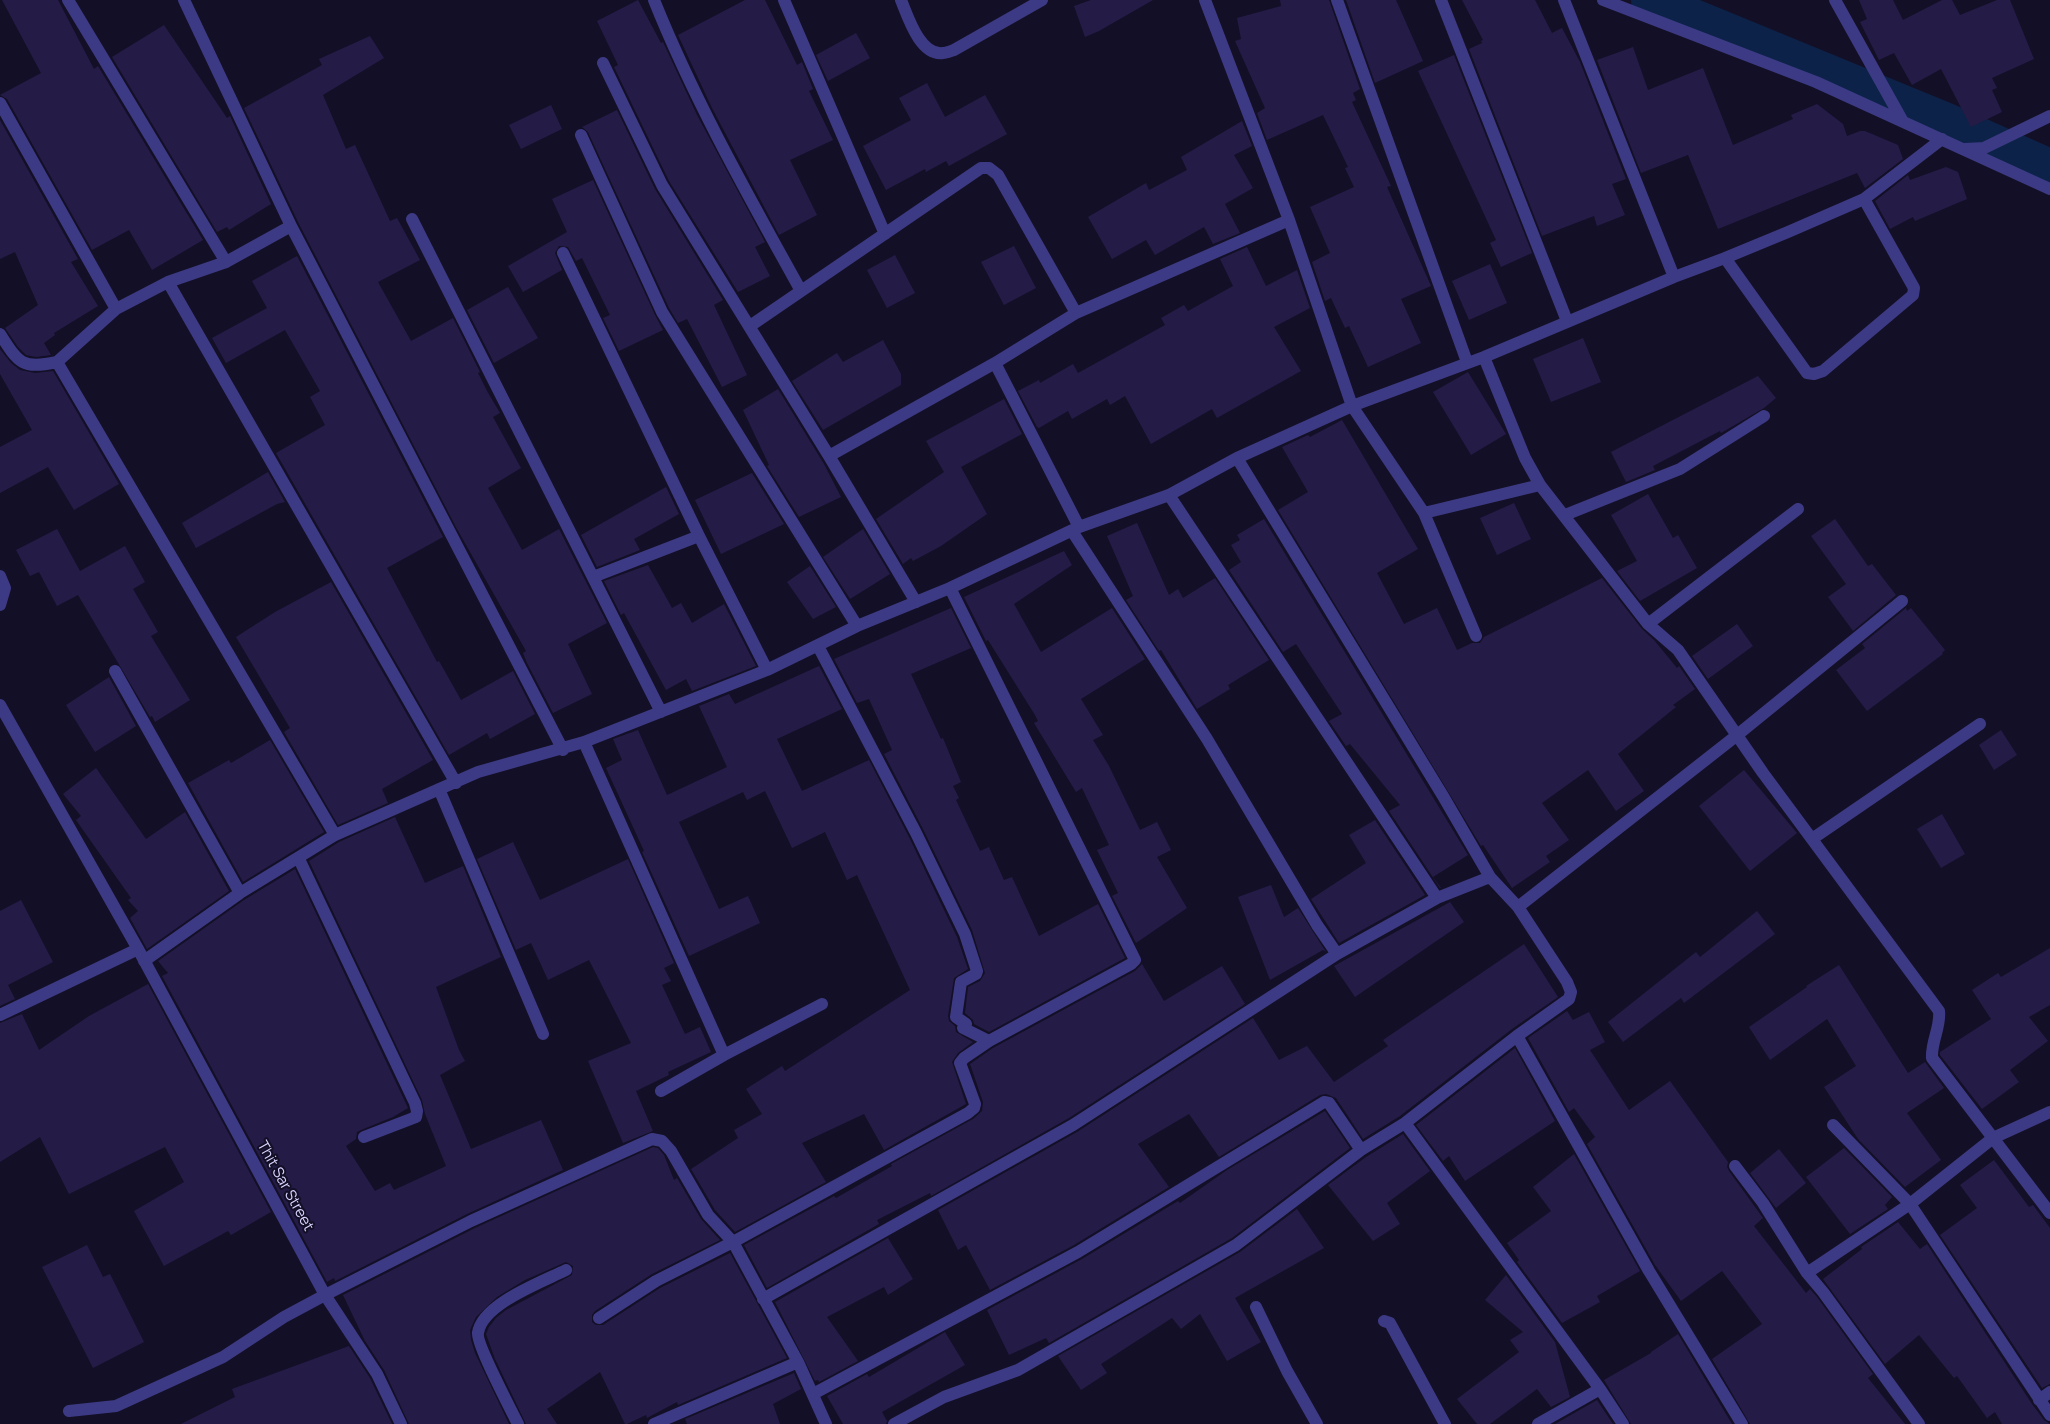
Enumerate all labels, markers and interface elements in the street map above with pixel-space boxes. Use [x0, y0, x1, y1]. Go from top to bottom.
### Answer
street label: Thit Sar Street [253, 1138, 317, 1234]

